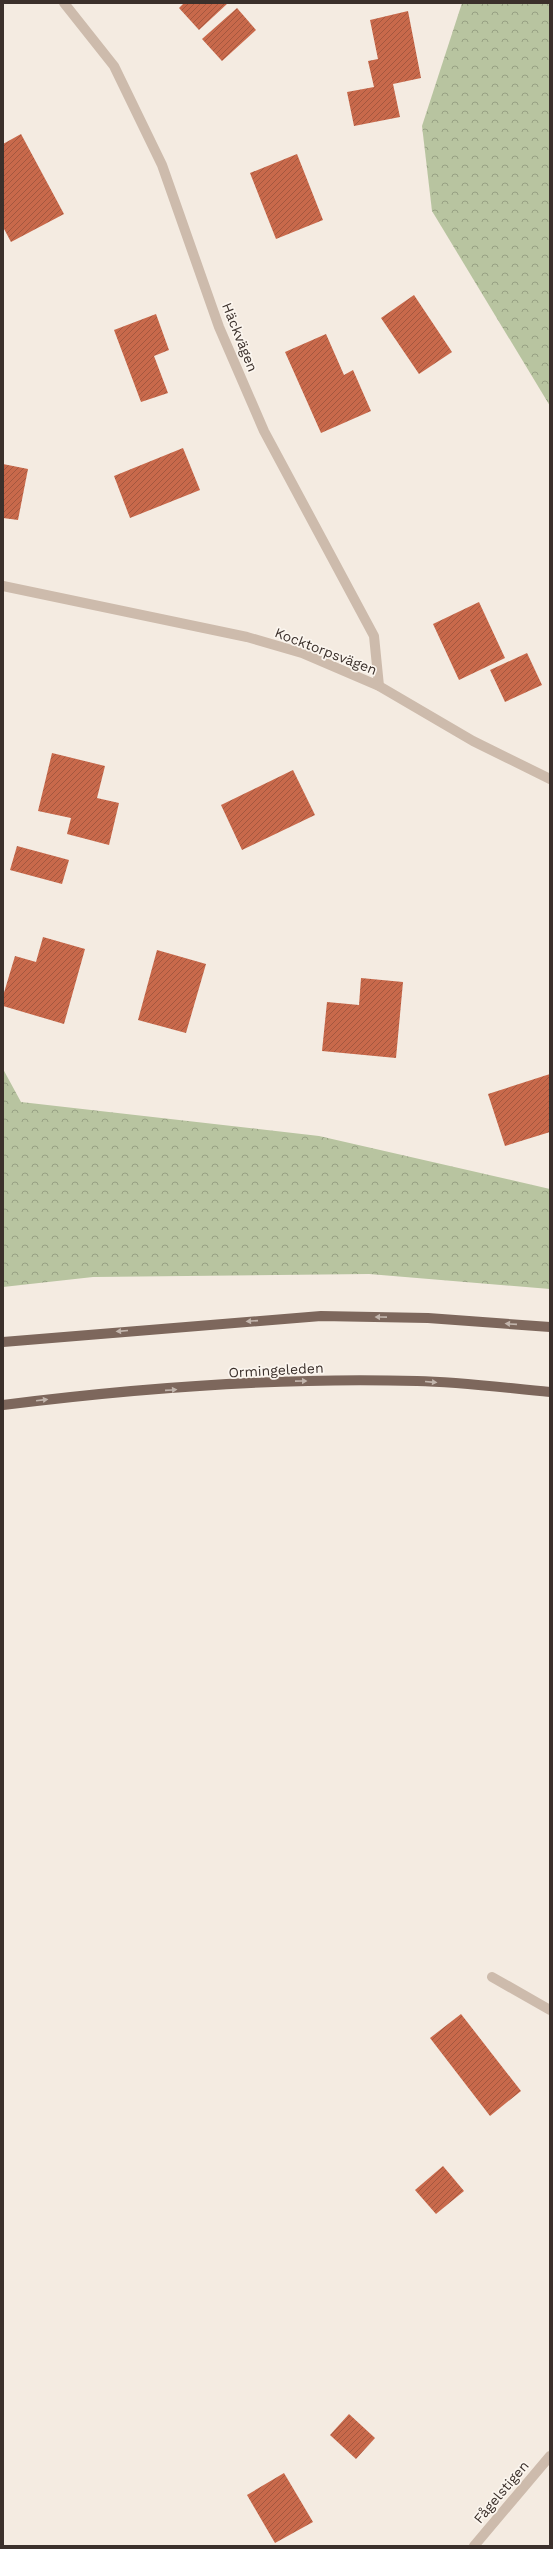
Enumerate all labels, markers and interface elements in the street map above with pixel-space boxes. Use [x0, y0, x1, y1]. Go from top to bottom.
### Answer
street label: Häckvägen [219, 300, 261, 374]
street label: Kocktorpsvägen [273, 624, 379, 678]
one-way arrow [374, 1314, 387, 1320]
one-way arrow [245, 1317, 258, 1324]
one-way arrow [505, 1321, 517, 1328]
one-way arrow [116, 1328, 128, 1335]
street label: Ormingeleden [228, 1360, 324, 1380]
one-way arrow [295, 1378, 307, 1385]
one-way arrow [425, 1379, 437, 1386]
one-way arrow [165, 1386, 177, 1393]
one-way arrow [36, 1397, 48, 1403]
street label: Fågelstigen [470, 2457, 532, 2527]

